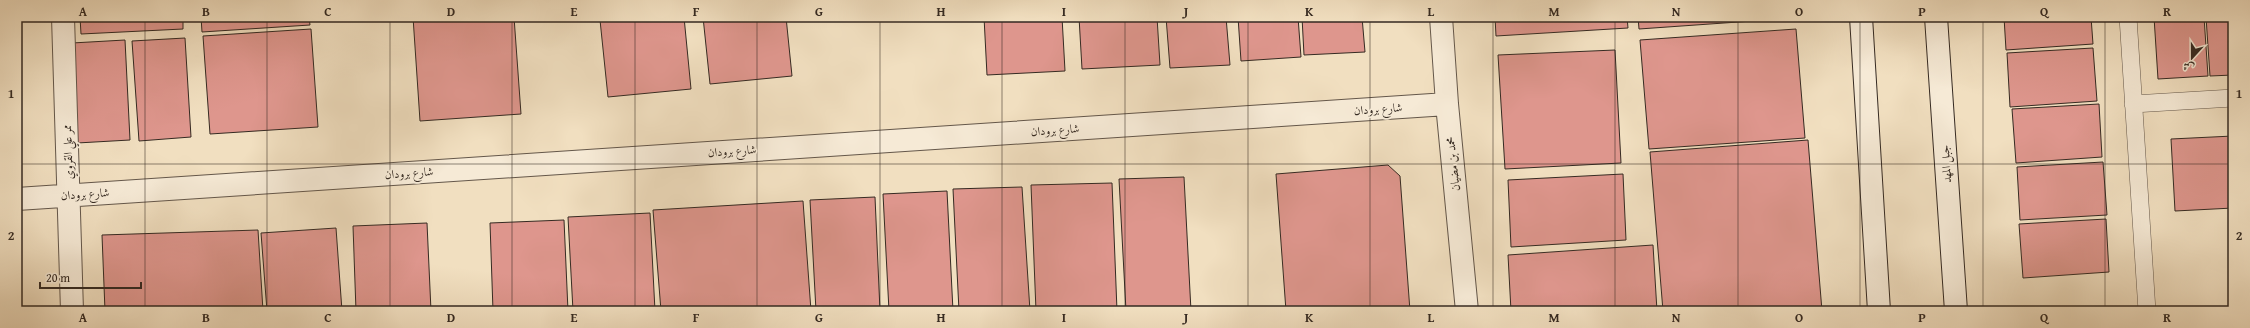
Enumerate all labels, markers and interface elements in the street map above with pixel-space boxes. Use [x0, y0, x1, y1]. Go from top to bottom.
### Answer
text: A [79, 2, 88, 21]
text: B [202, 2, 210, 21]
text: C [324, 2, 332, 21]
text: D [447, 2, 455, 21]
text: E [571, 2, 578, 21]
text: F [693, 2, 700, 21]
text: G [815, 2, 823, 21]
text: H [936, 2, 946, 21]
text: I [1062, 2, 1066, 21]
text: J [1182, 2, 1189, 21]
text: K [1305, 2, 1314, 21]
text: L [1428, 2, 1435, 21]
text: M [1548, 2, 1560, 21]
text: N [1672, 2, 1681, 21]
text: O [1795, 2, 1803, 21]
text: P [1918, 2, 1926, 21]
text: Q [2040, 2, 2050, 21]
text: R [2163, 2, 2172, 21]
north arrow [2172, 38, 2212, 78]
text: ش [2180, 58, 2196, 77]
text: 1 [8, 84, 14, 103]
text: 1 [2236, 84, 2242, 103]
street label: شارع برودان [1353, 98, 1403, 122]
street label: شارع برودان [1030, 119, 1080, 143]
street label: ممر علي القروي [58, 124, 81, 180]
street label: محمد بن مضيان [1441, 136, 1464, 192]
street label: شارع برودان [707, 140, 757, 164]
street label: جبل المهد [1936, 144, 1956, 184]
street label: شارع برودان [384, 162, 434, 186]
street label: شارع برودان [60, 183, 110, 207]
text: 2 [8, 226, 15, 245]
text: 2 [2236, 226, 2243, 245]
scale bar [40, 264, 141, 290]
text: 20 m [46, 269, 70, 286]
text: A [79, 308, 88, 327]
text: B [202, 308, 210, 327]
text: C [324, 308, 332, 327]
text: D [447, 308, 455, 327]
text: E [571, 308, 578, 327]
text: F [693, 308, 700, 327]
text: G [815, 308, 823, 327]
text: H [936, 308, 946, 327]
text: I [1062, 308, 1066, 327]
text: J [1182, 308, 1189, 327]
text: K [1305, 308, 1314, 327]
text: L [1428, 308, 1435, 327]
text: M [1548, 308, 1560, 327]
text: N [1672, 308, 1681, 327]
text: O [1795, 308, 1803, 327]
text: P [1918, 308, 1926, 327]
text: Q [2040, 308, 2050, 327]
text: R [2163, 308, 2172, 327]

